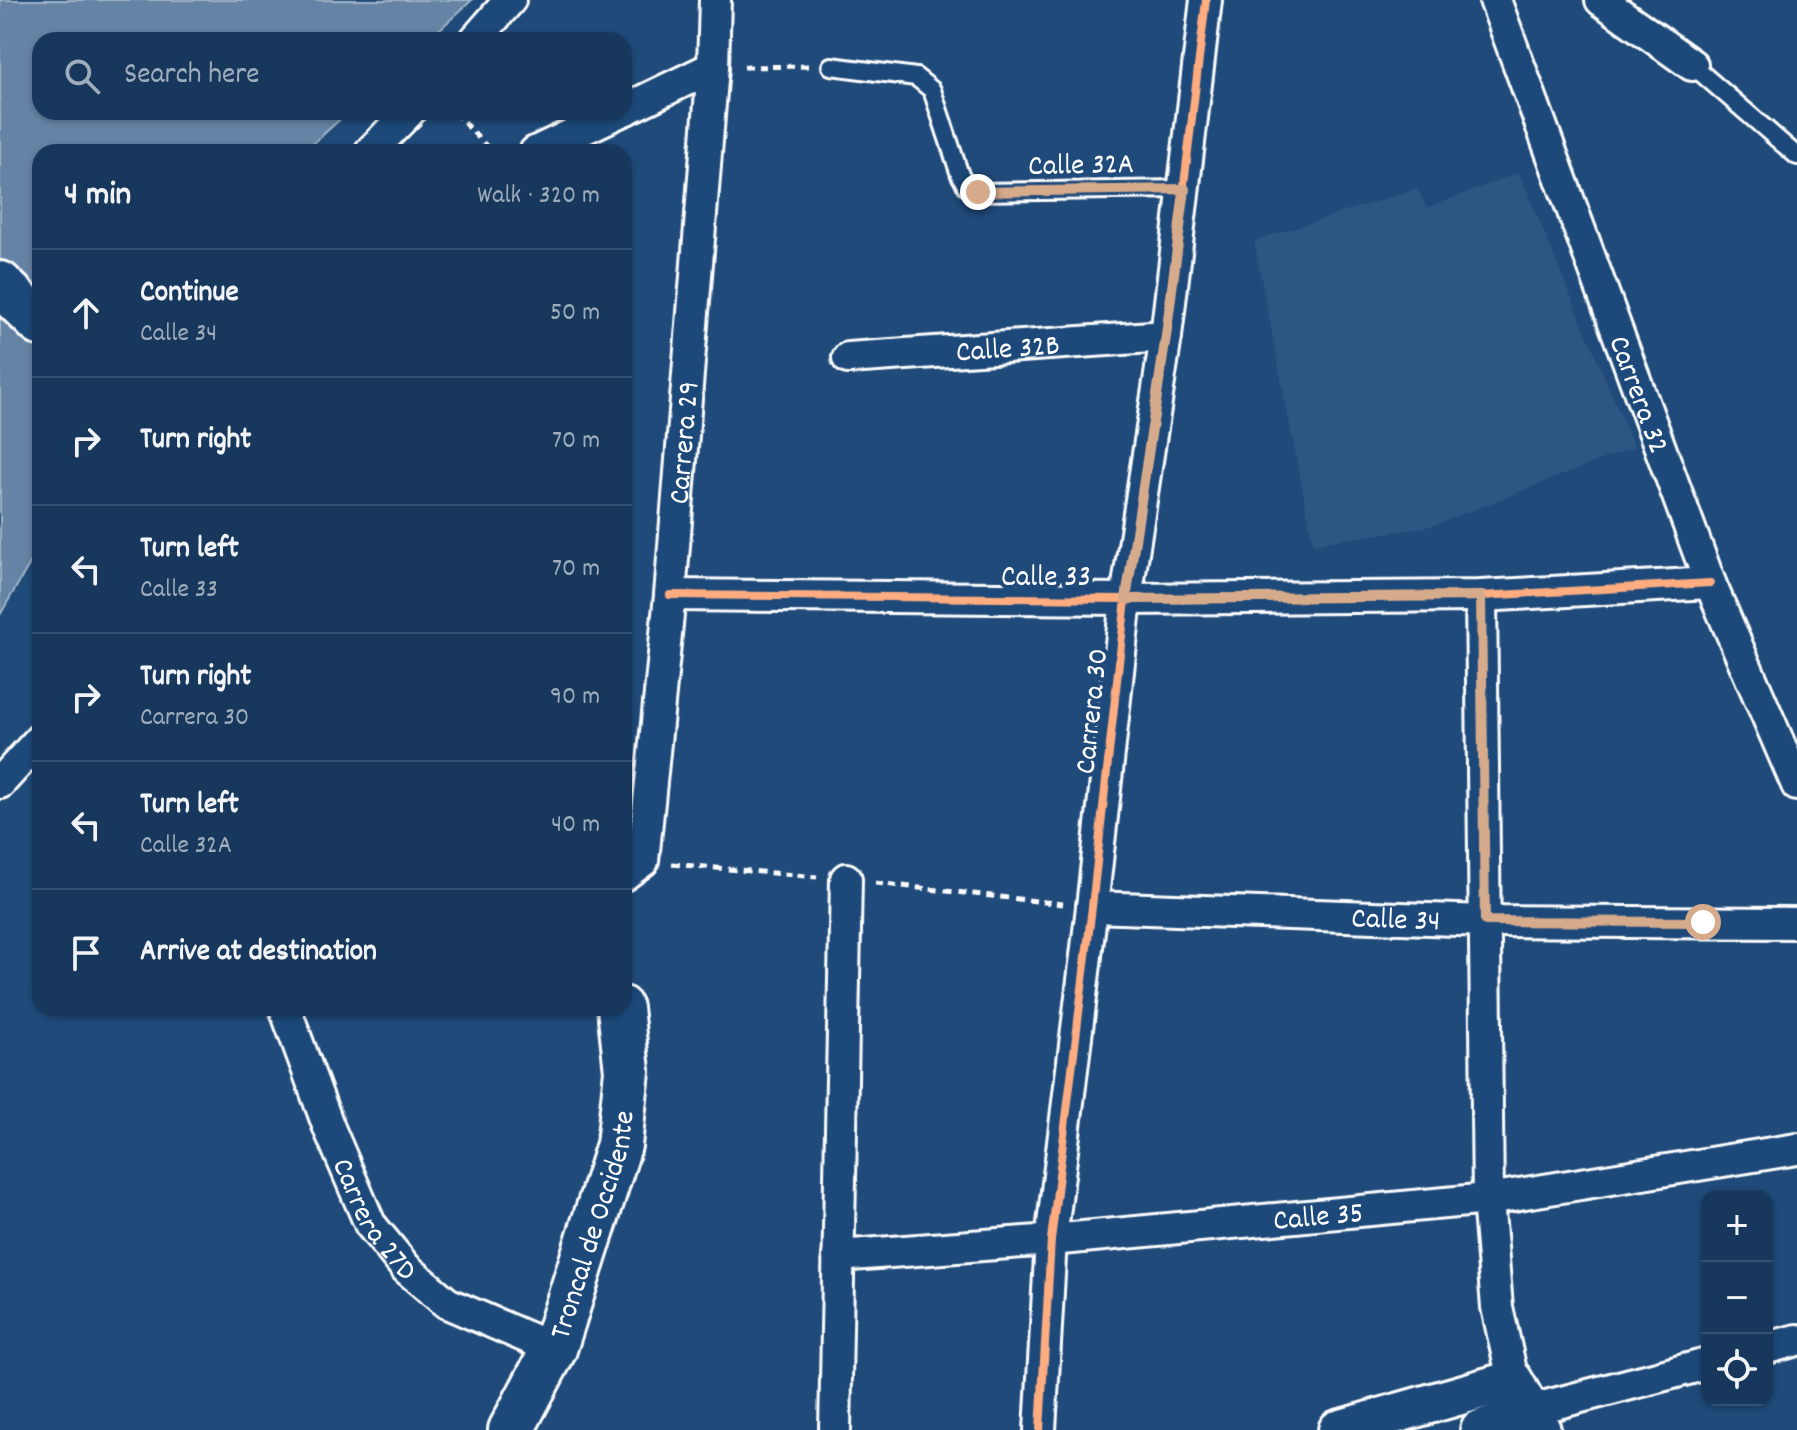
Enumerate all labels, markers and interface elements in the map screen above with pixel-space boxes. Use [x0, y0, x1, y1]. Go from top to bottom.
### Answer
search box [32, 32, 632, 120]
icon: search [60, 54, 104, 98]
text: Search here [124, 55, 260, 98]
street label: Calle 32A [1028, 145, 1134, 190]
text: 4 min [64, 172, 131, 221]
route end [960, 174, 996, 210]
text: Walk · 320 m [477, 178, 600, 215]
text: Continue [140, 273, 239, 316]
icon: ahead [64, 291, 108, 335]
text: 50 m [550, 295, 600, 332]
text: Calle 34 [140, 316, 217, 353]
street label: Calle 32B [955, 326, 1061, 376]
street label: Carrera 32 [1595, 331, 1678, 461]
street label: Carrera 29 [660, 380, 713, 506]
icon: right [64, 419, 108, 463]
text: Turn right [140, 420, 251, 463]
text: 70 m [552, 423, 600, 460]
text: Turn left [140, 529, 239, 572]
icon: left [64, 547, 108, 591]
text: 70 m [552, 551, 600, 588]
street label: Calle 33 [1001, 558, 1091, 601]
text: Calle 33 [140, 572, 218, 609]
street label: Carrera 30 [1067, 647, 1122, 776]
text: Turn right [140, 657, 251, 700]
icon: right [64, 675, 108, 719]
text: 90 m [550, 679, 600, 716]
text: Carrera 30 [140, 700, 249, 737]
text: Turn left [140, 785, 239, 828]
icon: left [64, 803, 108, 847]
text: 40 m [551, 807, 600, 844]
text: Calle 32A [140, 828, 232, 865]
street label: Calle 34 [1350, 899, 1441, 945]
route start [1685, 904, 1721, 940]
icon: arrive [64, 931, 108, 975]
text: Arrive at destination [140, 932, 377, 975]
street label: Troncal de Occidente [541, 1109, 649, 1346]
street label: Carrera 27D [318, 1152, 424, 1294]
map controls [1701, 1190, 1773, 1406]
button: + [1701, 1190, 1773, 1262]
street label: Calle 35 [1272, 1194, 1366, 1245]
button: − [1701, 1262, 1773, 1334]
button: locate [1701, 1334, 1773, 1406]

